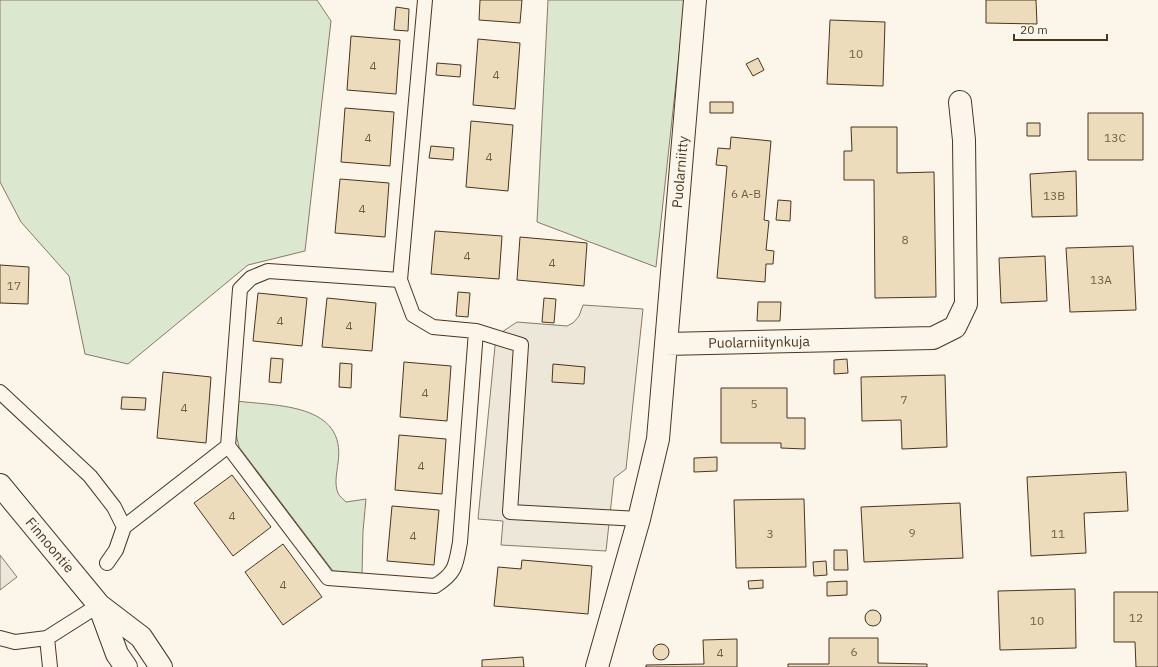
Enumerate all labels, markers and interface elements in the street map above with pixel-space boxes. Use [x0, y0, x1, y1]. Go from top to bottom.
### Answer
scale bar [1014, 16, 1107, 42]
text: 20 m [1020, 22, 1048, 37]
house number: 10 [849, 46, 863, 61]
house number: 4 [369, 58, 377, 73]
house number: 4 [492, 67, 500, 82]
house number: 4 [364, 130, 372, 145]
house number: 13C [1104, 130, 1126, 145]
street label: Puolarniitty [668, 135, 692, 209]
house number: 4 [485, 149, 493, 164]
house number: 6 A-B [731, 186, 761, 201]
house number: 13B [1043, 188, 1065, 203]
house number: 4 [358, 201, 366, 216]
house number: 8 [901, 232, 909, 247]
house number: 4 [463, 248, 471, 263]
house number: 4 [548, 255, 556, 270]
house number: 13A [1090, 272, 1112, 287]
house number: 17 [7, 278, 21, 293]
house number: 4 [276, 313, 284, 328]
house number: 4 [345, 318, 353, 333]
street label: Puolarniitynkuja [708, 332, 811, 352]
house number: 4 [421, 385, 429, 400]
house number: 7 [900, 392, 908, 407]
house number: 5 [750, 396, 758, 411]
house number: 4 [180, 400, 188, 415]
house number: 4 [417, 458, 425, 473]
house number: 4 [228, 508, 236, 523]
street label: Finnoontie [22, 514, 79, 577]
house number: 9 [908, 525, 916, 540]
house number: 3 [766, 526, 774, 541]
house number: 11 [1051, 526, 1065, 541]
house number: 4 [409, 528, 417, 543]
house number: 4 [279, 577, 287, 592]
house number: 12 [1129, 610, 1143, 625]
house number: 10 [1030, 613, 1044, 628]
house number: 6 [850, 644, 858, 659]
house number: 4 [716, 645, 724, 660]

